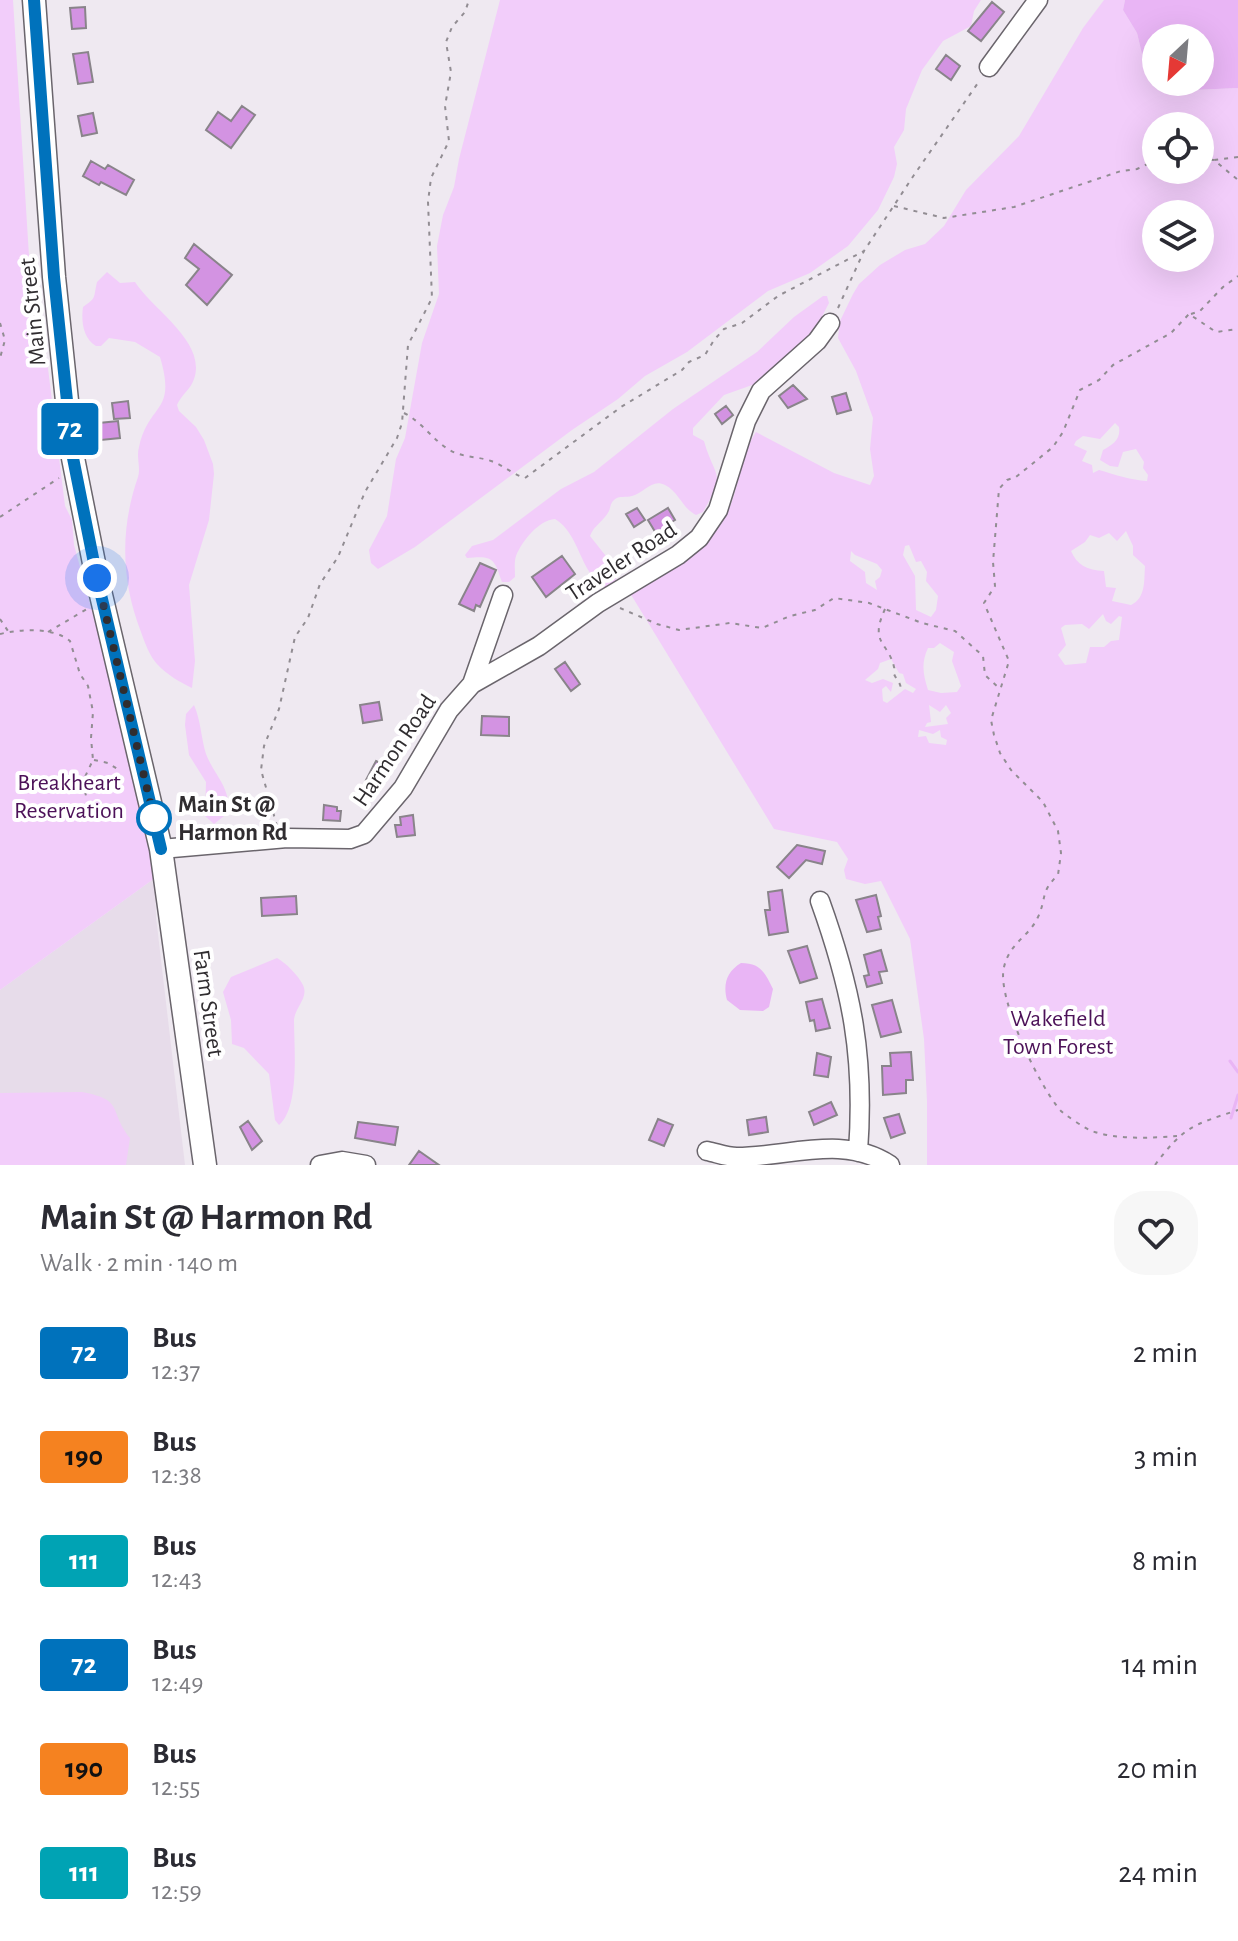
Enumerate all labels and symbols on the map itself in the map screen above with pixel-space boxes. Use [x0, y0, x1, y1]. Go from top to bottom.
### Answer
north arrow [1142, 24, 1214, 96]
street label: Main Street [15, 256, 51, 367]
line badge: 72 [34, 403, 106, 455]
street label: Traveler Road [562, 518, 681, 606]
your location [77, 558, 117, 598]
street label: Harmon Road [349, 690, 441, 811]
park label: Breakheart Reservation [14, 771, 124, 823]
place label: Main St @ Harmon Rd [178, 793, 288, 845]
marker: Main St @ Harmon Rd [137, 801, 171, 835]
street label: Farm Street [189, 948, 227, 1059]
park label: Wakefield Town Forest [1003, 1007, 1114, 1059]

